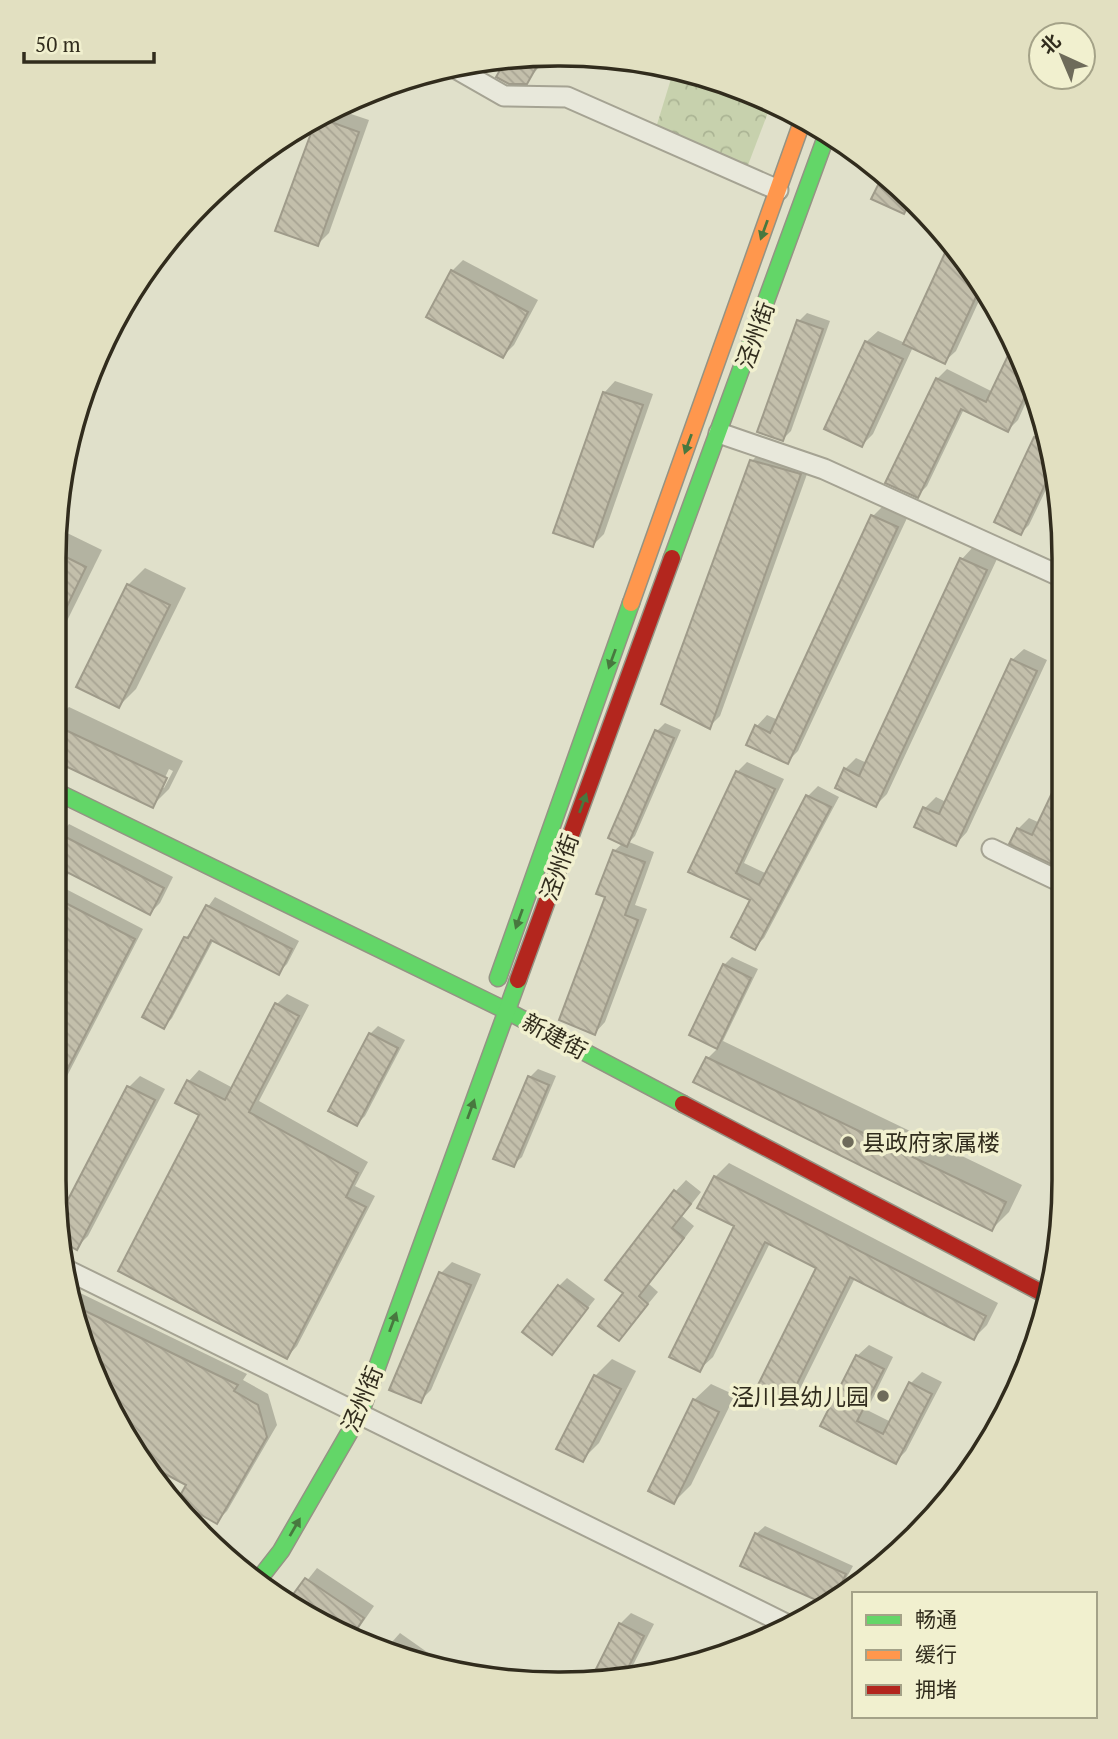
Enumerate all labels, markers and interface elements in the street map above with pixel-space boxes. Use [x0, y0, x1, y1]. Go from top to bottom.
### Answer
scale bar [24, 21, 154, 65]
north arrow [1027, 21, 1097, 91]
text: 北 [1034, 28, 1065, 59]
text: 50 m [35, 30, 81, 58]
one-way arrow [758, 219, 769, 240]
street label: 泾州街 [729, 297, 781, 373]
one-way arrow [682, 434, 693, 455]
one-way arrow [606, 648, 617, 669]
one-way arrow [578, 792, 589, 813]
street label: 泾州街 [533, 829, 585, 905]
one-way arrow [513, 909, 524, 930]
street label: 新建街 [517, 1006, 593, 1066]
one-way arrow [466, 1098, 477, 1119]
place label: 县政府家属楼 [862, 1127, 1000, 1158]
marker: 县政府家属楼 [840, 1134, 856, 1150]
one-way arrow [388, 1312, 399, 1333]
street label: 泾州街 [334, 1361, 390, 1437]
place label: 泾川县幼儿园 [731, 1381, 869, 1412]
marker: 泾川县幼儿园 [875, 1388, 891, 1404]
one-way arrow [289, 1517, 301, 1536]
legend [852, 1592, 1097, 1718]
text: 畅通 [915, 1605, 957, 1633]
text: 缓行 [915, 1640, 957, 1668]
text: 拥堵 [915, 1675, 957, 1703]

